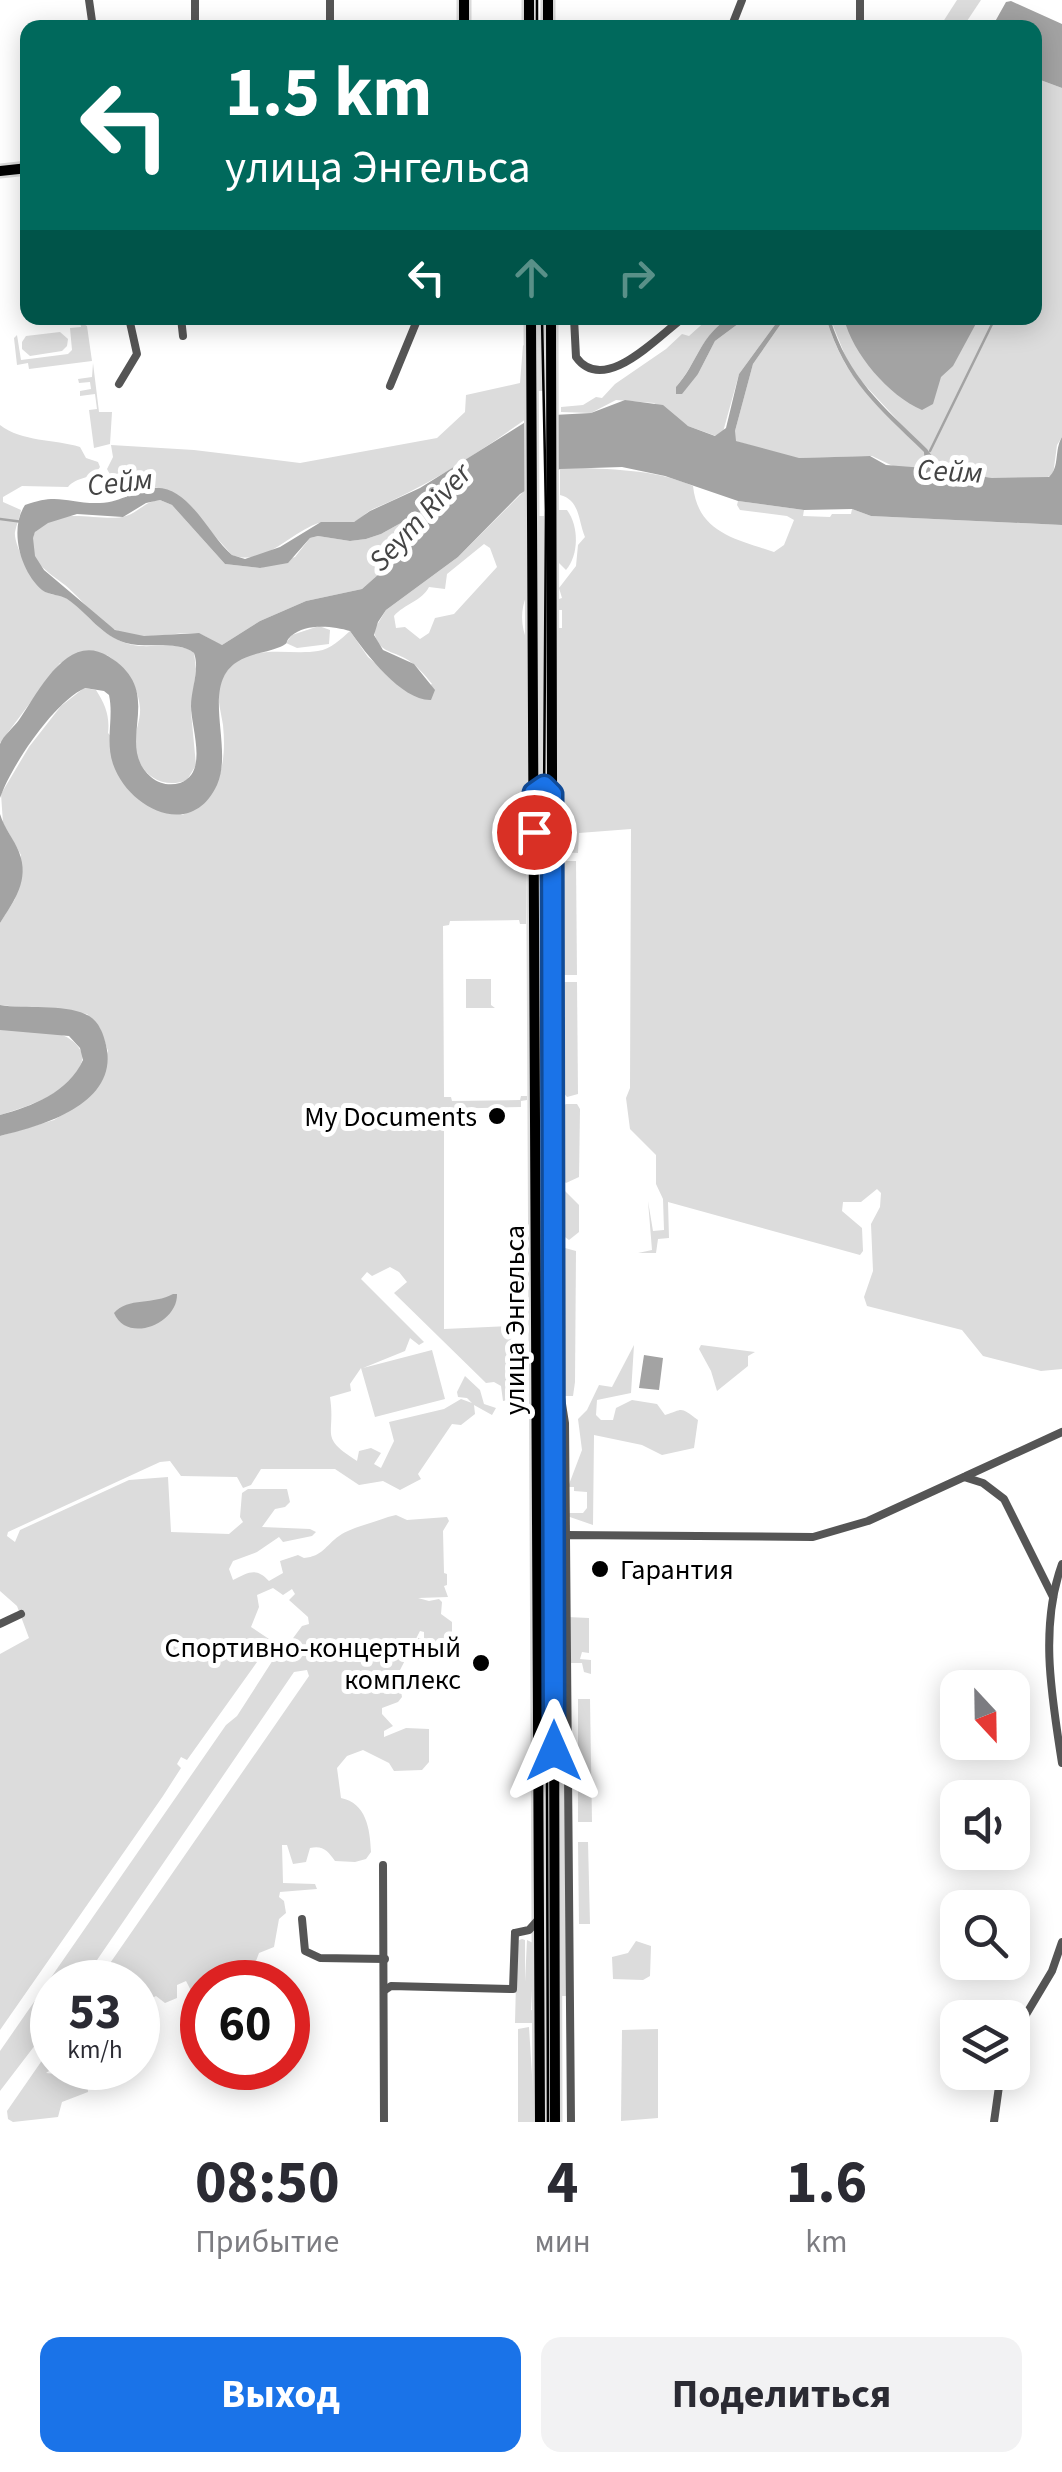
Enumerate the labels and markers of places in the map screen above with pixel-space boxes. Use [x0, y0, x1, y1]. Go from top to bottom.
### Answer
pin [492, 790, 577, 875]
place label: My Documents [304, 1097, 477, 1137]
marker: My Documents [486, 1105, 508, 1127]
place label: Гарантия [620, 1550, 734, 1590]
marker: Гарантия [589, 1558, 611, 1580]
place label: Спортивно-концертный комплекс [164, 1628, 461, 1700]
marker: Спортивно-концертный комплекс [470, 1652, 492, 1674]

